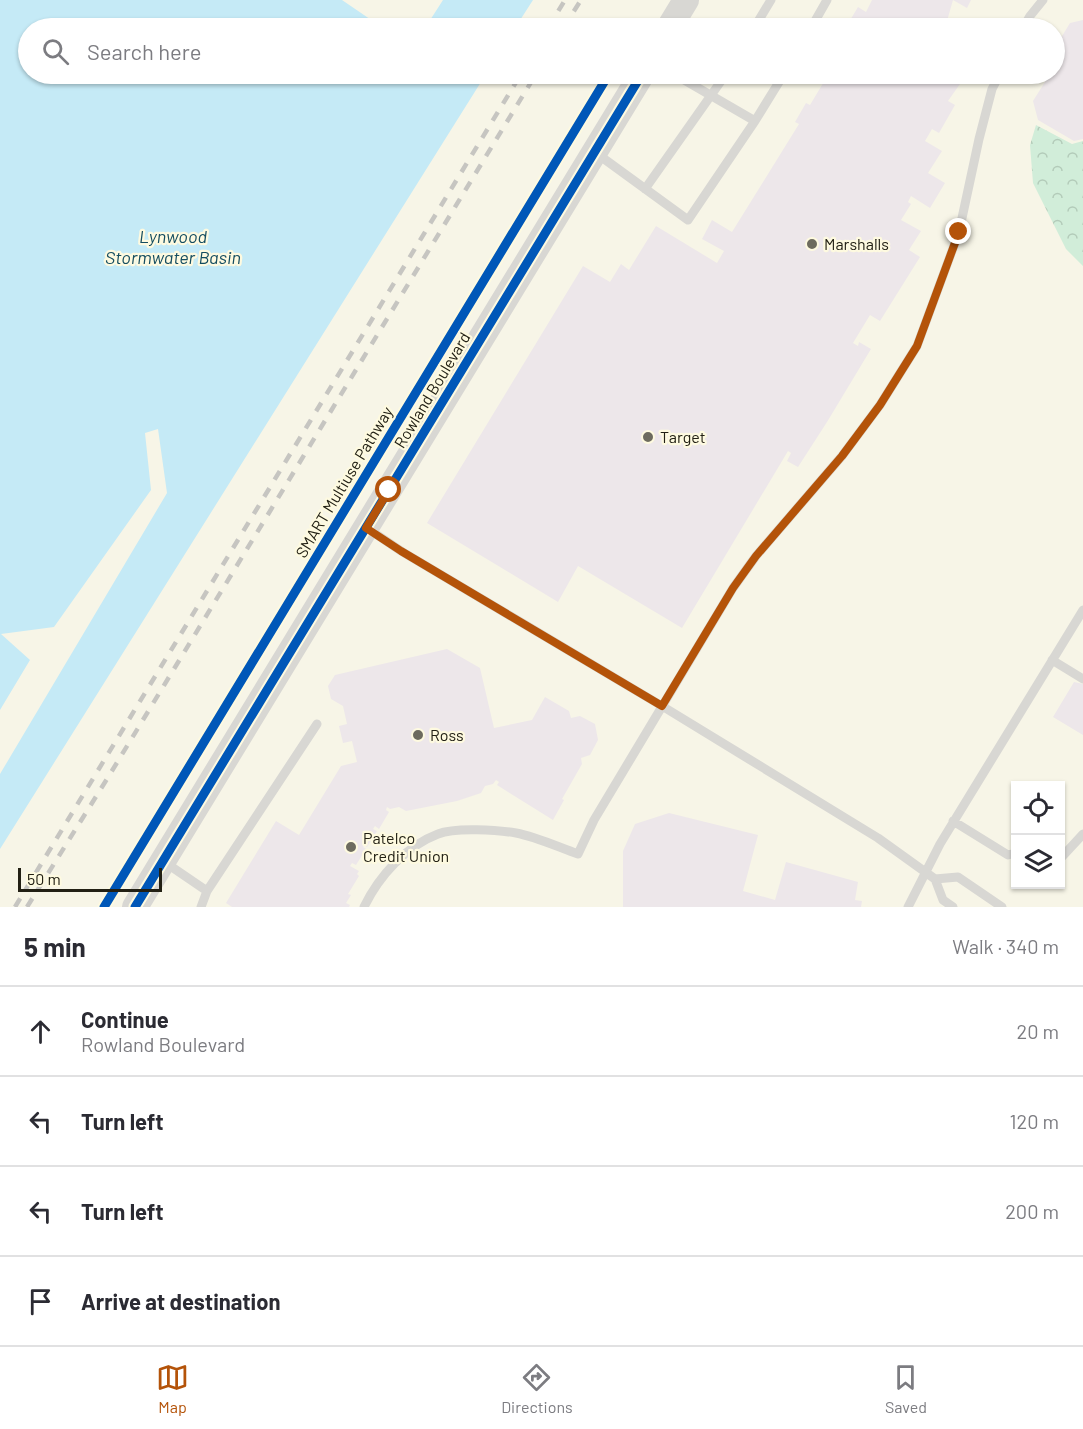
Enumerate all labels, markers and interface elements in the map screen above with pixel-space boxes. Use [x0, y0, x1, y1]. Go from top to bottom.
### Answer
search box [18, 18, 1065, 84]
icon: search [39, 35, 72, 68]
text: Search here [87, 38, 201, 64]
route end [945, 218, 971, 244]
water label: Lynwood Stormwater Basin [105, 225, 241, 268]
place label: Marshalls [824, 234, 889, 253]
marker: Marshalls [805, 237, 819, 251]
street label: Rowland Boulevard [390, 329, 474, 451]
street label: SMART Multiuse Pathway [291, 402, 397, 561]
place label: Target [660, 427, 705, 446]
marker: Target [641, 430, 655, 444]
route start [375, 476, 401, 502]
place label: Ross [430, 725, 464, 744]
marker: Ross [411, 728, 425, 742]
map controls [1011, 781, 1065, 889]
button: locate [1011, 781, 1065, 835]
place label: Patelco Credit Union [363, 828, 449, 865]
button: layers [1011, 835, 1065, 889]
marker: Patelco Credit Union [344, 840, 358, 854]
scale bar [18, 865, 162, 892]
text: 50 m [27, 869, 61, 888]
text: 5 min [24, 931, 86, 962]
text: Walk · 340 m [952, 934, 1059, 958]
text: Continue [81, 1006, 169, 1032]
icon: ahead [24, 1015, 57, 1048]
text: 20 m [1016, 1019, 1059, 1043]
text: Rowland Boulevard [81, 1032, 245, 1056]
icon: left [24, 1105, 57, 1138]
text: Turn left [81, 1108, 164, 1134]
text: 120 m [1009, 1109, 1059, 1133]
icon: left [24, 1195, 57, 1228]
text: Turn left [81, 1198, 164, 1224]
text: 200 m [1005, 1199, 1059, 1223]
icon: arrive [24, 1285, 57, 1318]
text: Arrive at destination [81, 1288, 280, 1314]
tab: Map [156, 1361, 189, 1416]
tab: Directions [501, 1361, 573, 1416]
tab: Saved [885, 1361, 927, 1416]

